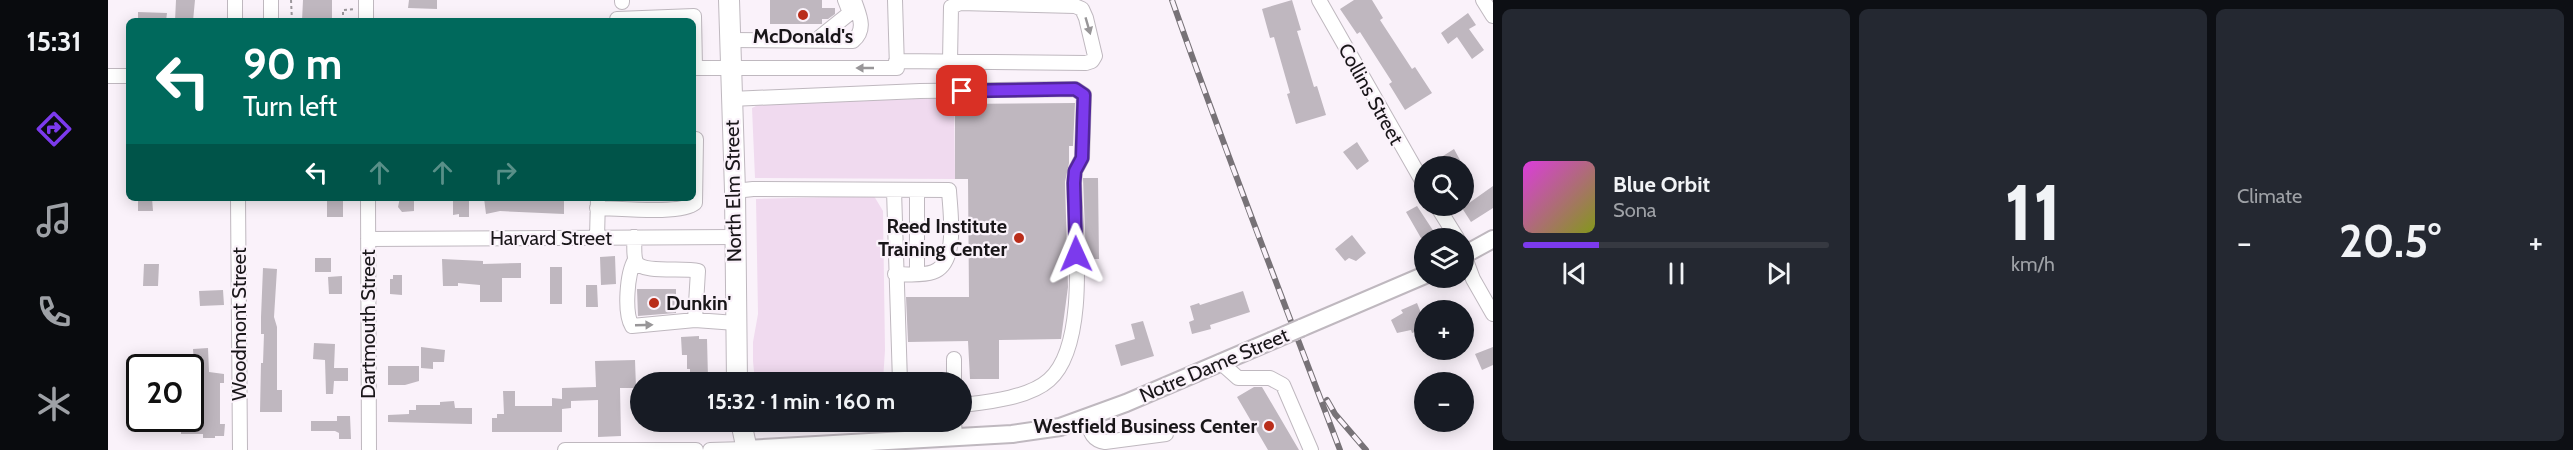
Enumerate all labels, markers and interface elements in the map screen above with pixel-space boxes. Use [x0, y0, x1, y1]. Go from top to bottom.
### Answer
marker: McDonald's [796, 8, 810, 22]
one-way arrow [1084, 17, 1093, 35]
place label: McDonald's [753, 24, 853, 48]
text: 15:31 [27, 25, 81, 58]
text: 90 m [243, 38, 342, 90]
street label: Collins Street [1333, 39, 1409, 149]
icon: left [144, 42, 222, 120]
one-way arrow [855, 63, 874, 73]
pin [936, 65, 987, 116]
icon: arrive [945, 74, 978, 107]
text: Turn left [243, 90, 337, 123]
icon: directions [33, 108, 75, 150]
street label: North Elm Street [720, 119, 746, 262]
icon: left [300, 156, 333, 189]
icon: ahead [363, 156, 396, 189]
icon: ahead [426, 156, 459, 189]
icon: right [489, 156, 522, 189]
map controls [1414, 156, 1474, 432]
button: search [1414, 156, 1474, 216]
text: 11 [2004, 165, 2062, 260]
text: Blue Orbit [1613, 171, 1710, 198]
text: Climate [2237, 184, 2302, 208]
text: Sona [1613, 198, 1656, 222]
icon: music [33, 199, 75, 241]
place label: Reed Institute Training Center [878, 214, 1007, 261]
text: 20.5° [2339, 214, 2441, 268]
position arrow [1044, 222, 1108, 286]
text: − [2237, 222, 2252, 262]
text: + [2528, 222, 2543, 262]
street label: Harvard Street [490, 226, 612, 250]
button: layers [1414, 228, 1474, 288]
marker: Reed Institute Training Center [1012, 231, 1026, 245]
street label: Woodmont Street [227, 247, 251, 401]
street label: Dartmouth Street [356, 249, 380, 399]
text: km/h [2011, 252, 2055, 276]
icon: previous [1558, 257, 1591, 290]
icon: pause [1660, 257, 1693, 290]
icon: next [1762, 257, 1795, 290]
icon: phone [33, 291, 75, 333]
place label: Dunkin' [666, 291, 732, 315]
marker: Dunkin' [647, 296, 661, 310]
button: + [1414, 300, 1474, 360]
one-way arrow [634, 321, 653, 330]
street label: Notre Dame Street [1136, 323, 1292, 407]
speed limit sign: 20 [126, 354, 204, 432]
button: − [1414, 372, 1474, 432]
icon: climate [33, 383, 75, 425]
text: 15:32 · 1 min · 160 m [707, 388, 895, 415]
place label: Westfield Business Center [1033, 414, 1257, 438]
marker: Westfield Business Center [1262, 419, 1276, 433]

